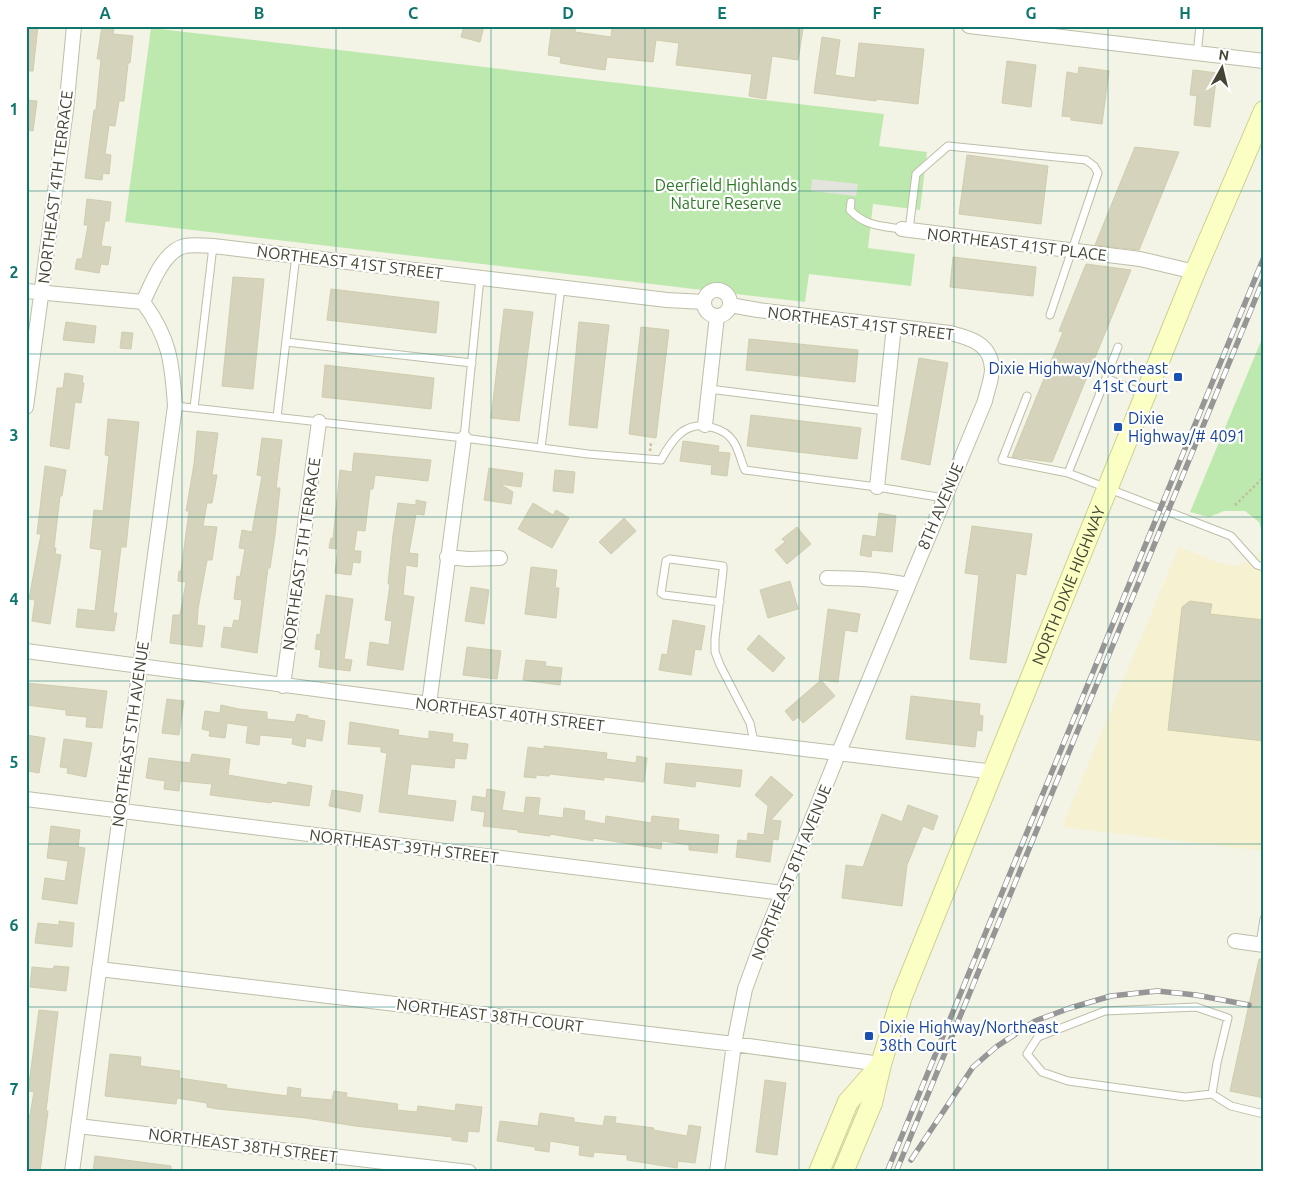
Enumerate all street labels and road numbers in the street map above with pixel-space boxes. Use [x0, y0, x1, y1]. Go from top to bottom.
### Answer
street label: NORTHEAST 4TH TERRACE [34, 89, 76, 285]
street label: NORTHEAST 41ST PLACE [926, 224, 1108, 264]
street label: NORTHEAST 41ST STREET [256, 242, 444, 282]
street label: NORTHEAST 41ST STREET [767, 303, 955, 343]
street label: NORTHEAST 5TH TERRACE [279, 456, 323, 652]
street label: 8TH AVENUE [914, 460, 966, 552]
street label: NORTH DIXIE HIGHWAY [1028, 503, 1109, 667]
street label: NORTHEAST 5TH AVENUE [108, 640, 152, 828]
street label: NORTHEAST 40TH STREET [414, 693, 606, 735]
street label: NORTHEAST 8TH AVENUE [748, 782, 834, 962]
street label: NORTHEAST 39TH STREET [308, 825, 500, 867]
street label: NORTHEAST 38TH COURT [395, 995, 585, 1035]
street label: NORTHEAST 38TH STREET [147, 1124, 339, 1166]

